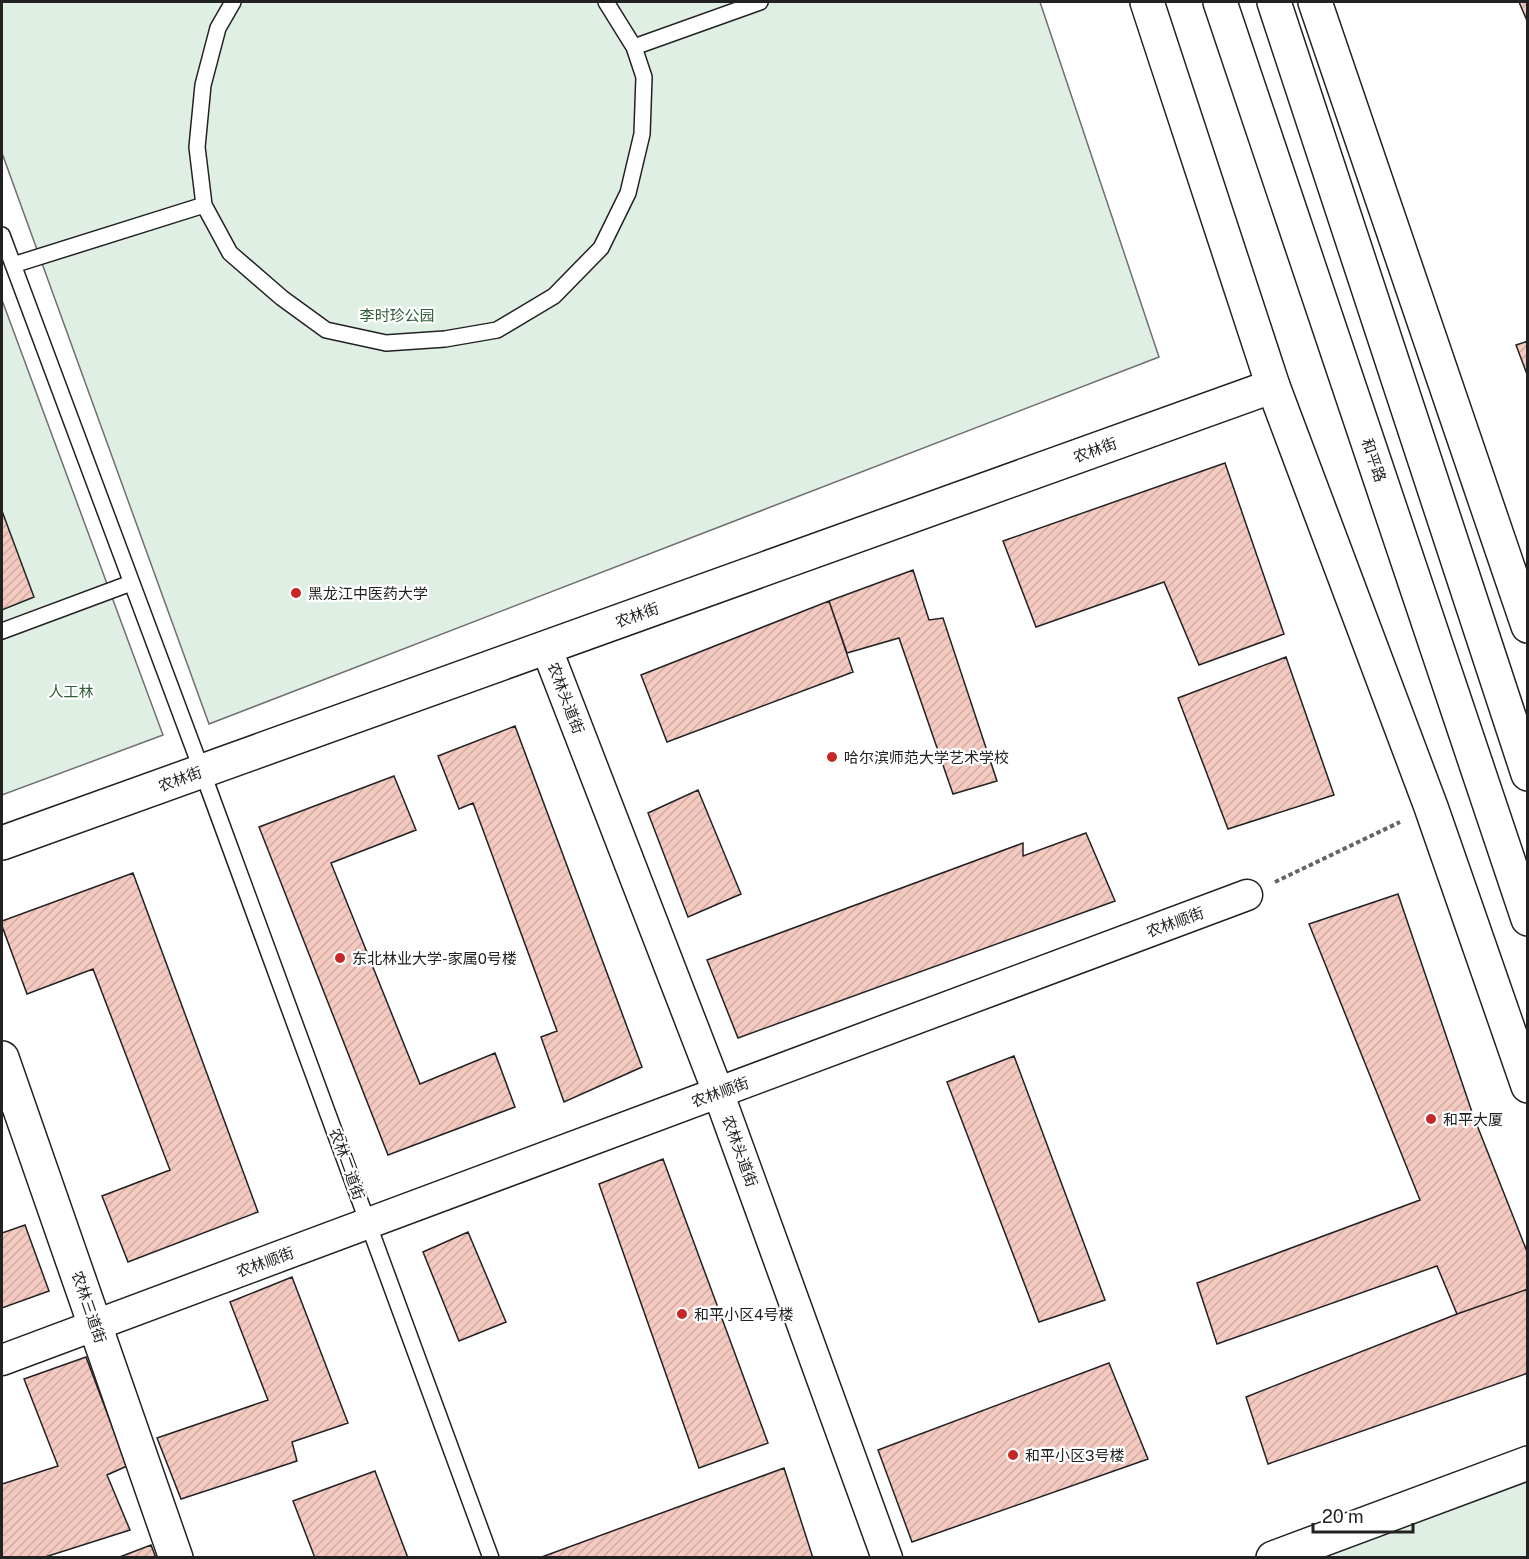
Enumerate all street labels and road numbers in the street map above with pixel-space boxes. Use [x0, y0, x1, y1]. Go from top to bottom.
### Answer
street label: 农林街 [1071, 434, 1119, 466]
street label: 和平路 [1359, 436, 1389, 484]
street label: 农林街 [613, 599, 661, 631]
street label: 农林头道街 [545, 660, 587, 736]
street label: 农林街 [156, 763, 204, 795]
street label: 农林顺街 [1144, 904, 1206, 940]
street label: 农林顺街 [689, 1074, 751, 1110]
street label: 农林头道街 [719, 1113, 761, 1189]
street label: 农林二道街 [326, 1126, 368, 1202]
street label: 农林顺街 [234, 1244, 296, 1280]
street label: 农林三道街 [69, 1269, 109, 1345]

